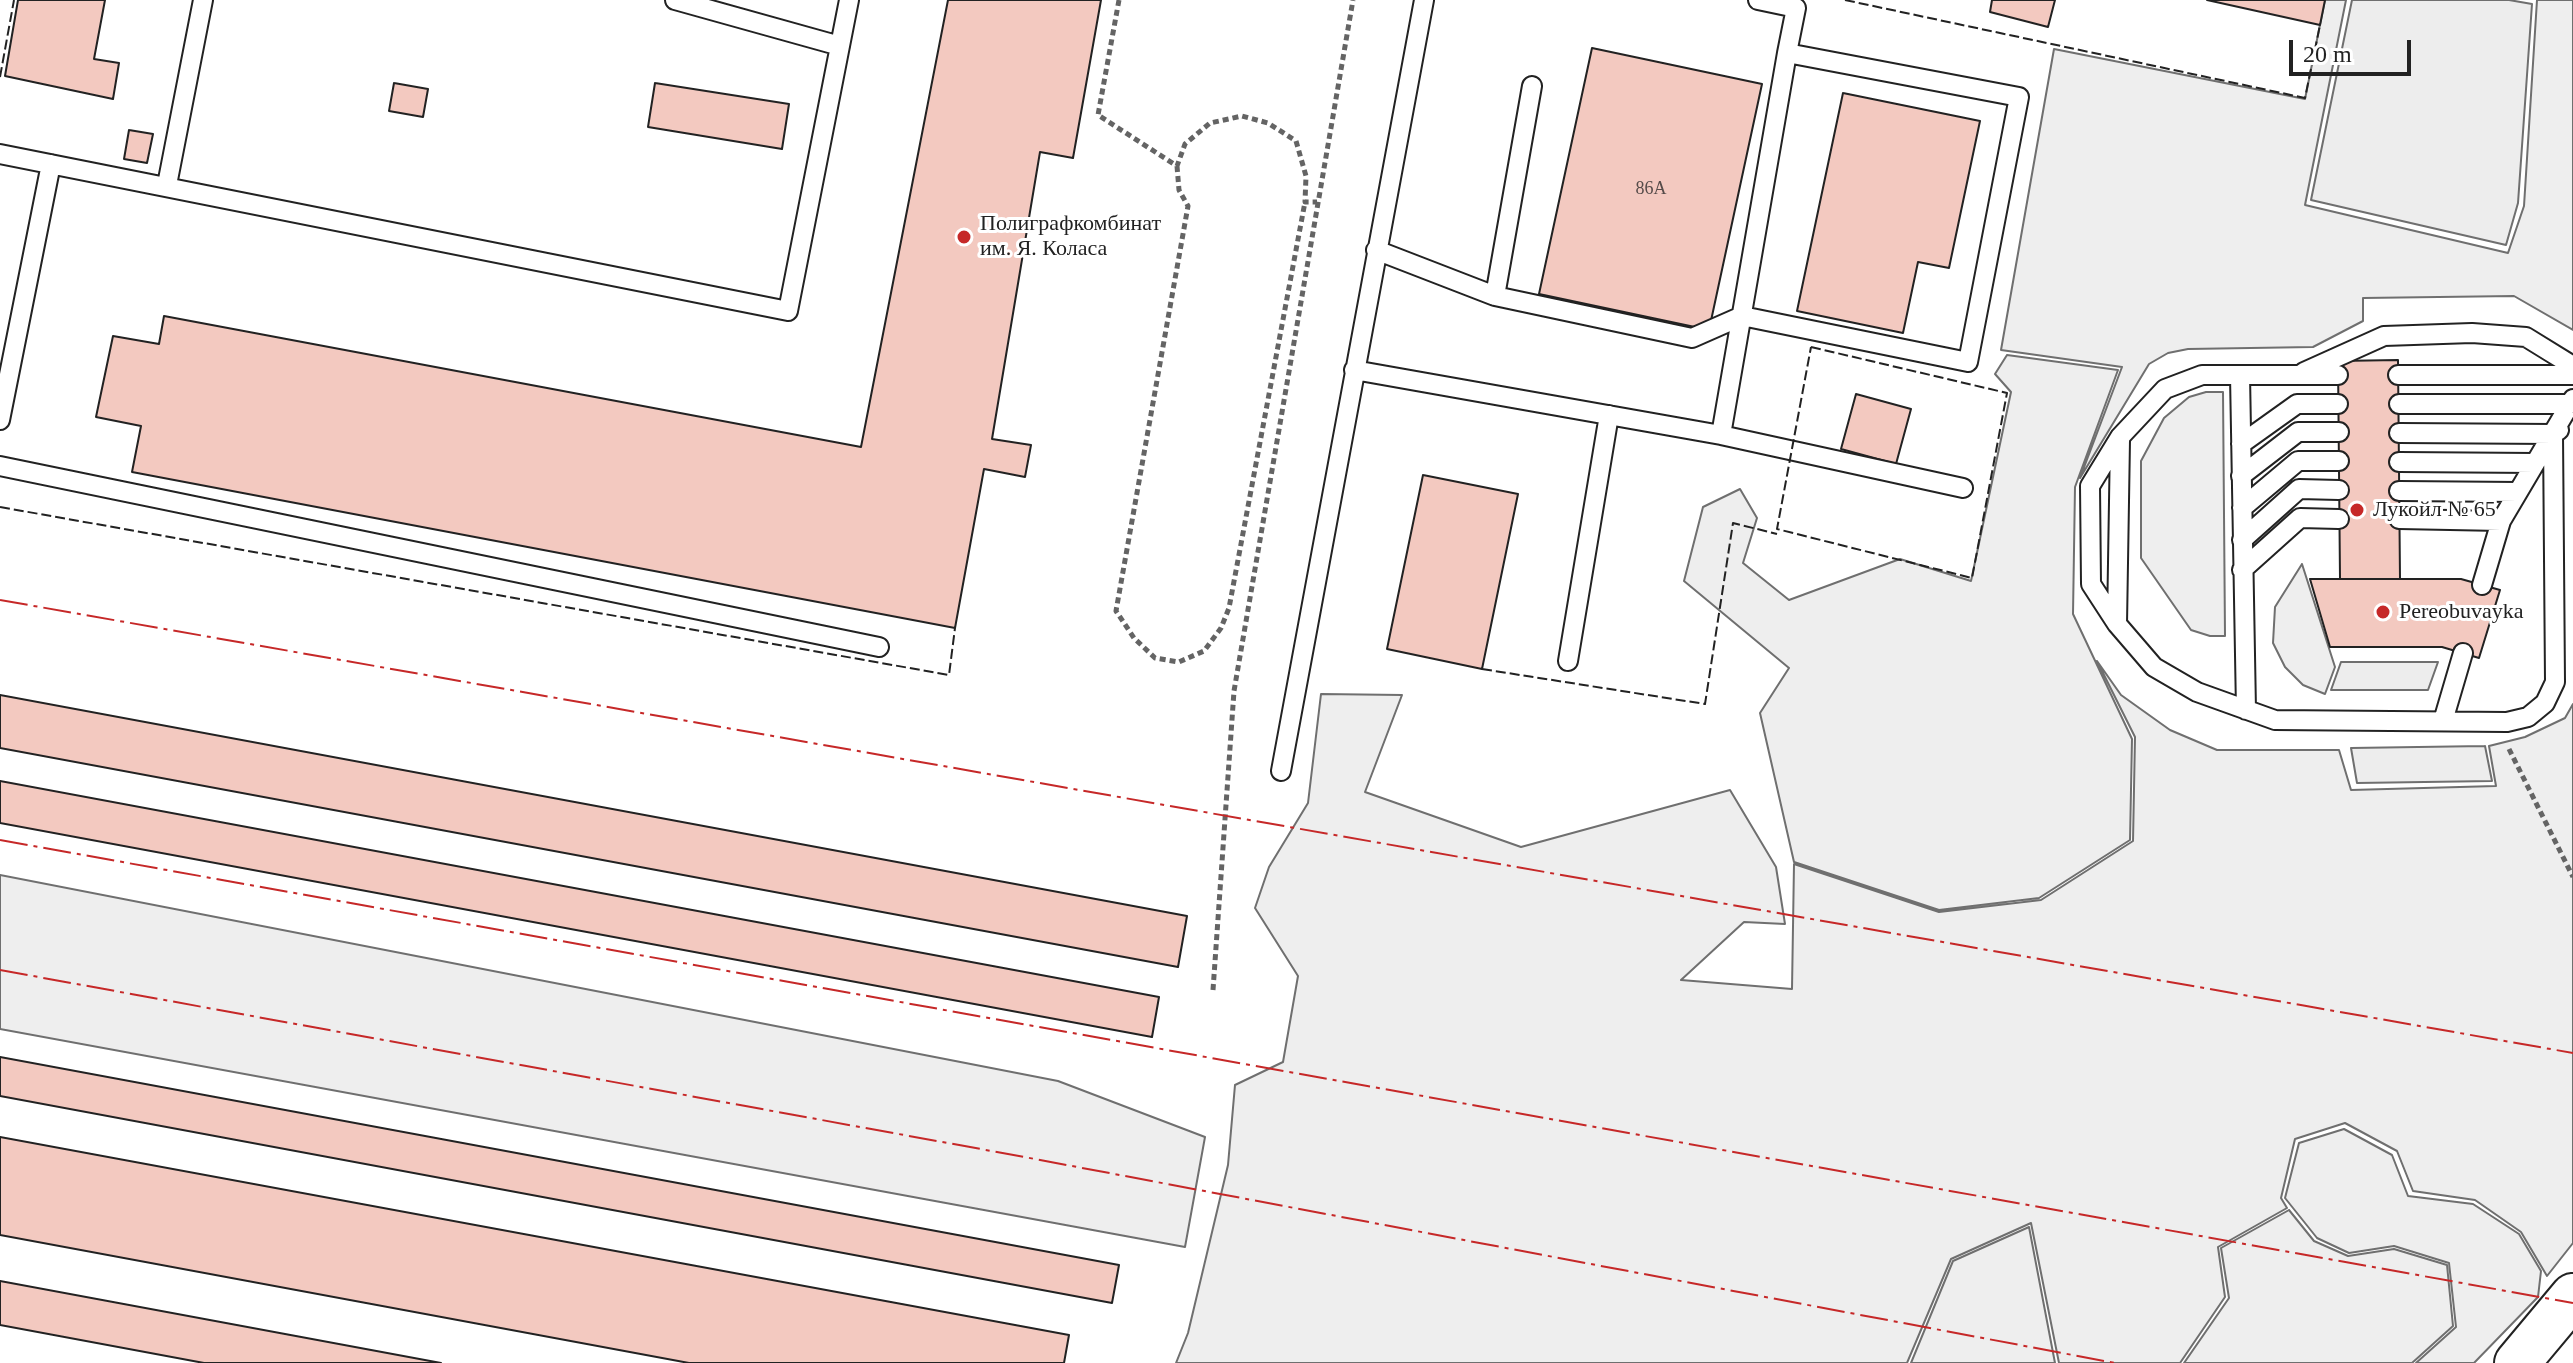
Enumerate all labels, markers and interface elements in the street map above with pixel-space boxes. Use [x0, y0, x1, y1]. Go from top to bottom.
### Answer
scale bar [2293, 24, 2415, 74]
text: 20 m [2303, 41, 2352, 67]
house number: 86А [1636, 178, 1666, 200]
place label: Полиграфкомбинат им. Я. Коласа [980, 211, 1161, 262]
marker: Полиграфкомбинат им. Я. Коласа [955, 228, 973, 246]
place label: Лукойл № 65 [2373, 497, 2496, 523]
marker: Лукойл № 65 [2348, 501, 2366, 519]
place label: Pereobuvayka [2399, 599, 2524, 625]
marker: Pereobuvayka [2374, 603, 2392, 621]

